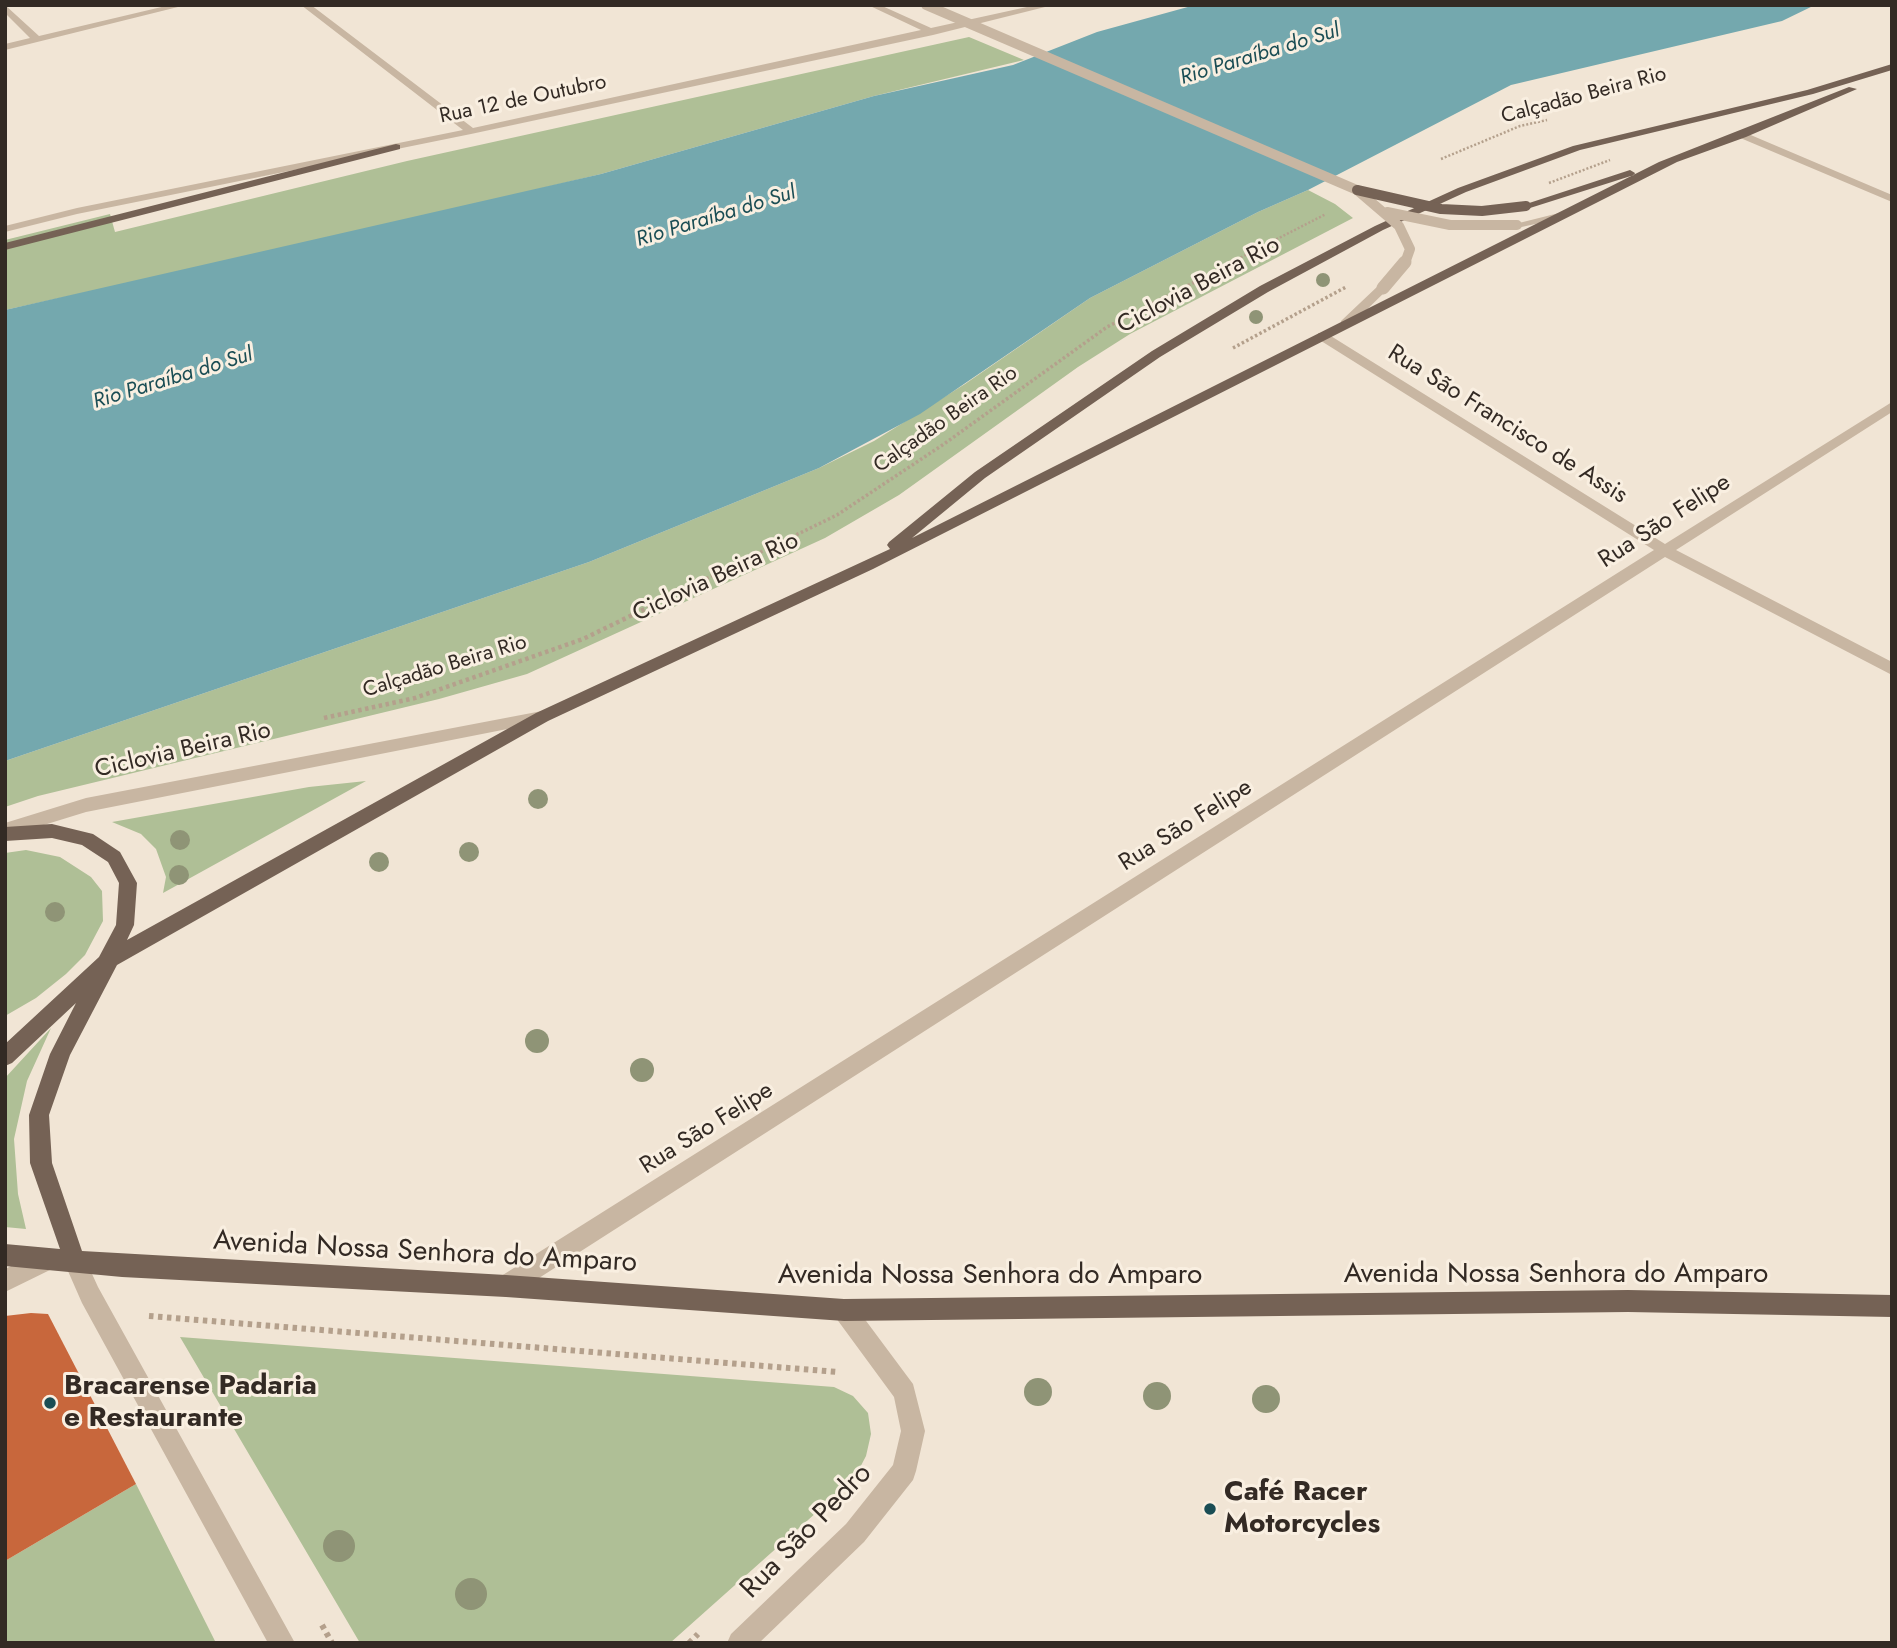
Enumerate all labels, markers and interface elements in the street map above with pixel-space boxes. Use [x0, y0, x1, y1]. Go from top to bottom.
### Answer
water label: Rio Paraíba do Sul [1177, 19, 1343, 91]
street label: Calçadão Beira Rio [1499, 62, 1669, 130]
street label: Rua 12 de Outubro [437, 70, 609, 130]
water label: Rio Paraíba do Sul [633, 181, 799, 253]
street label: Ciclovia Beira Rio [1113, 231, 1285, 341]
street label: Rua São Francisco de Assis [1382, 339, 1632, 511]
water label: Rio Paraíba do Sul [90, 343, 256, 415]
street label: Calçadão Beira Rio [869, 361, 1023, 479]
street label: Rua São Felipe [1594, 469, 1736, 575]
street label: Ciclovia Beira Rio [628, 527, 804, 629]
street label: Calçadão Beira Rio [360, 630, 530, 704]
street label: Ciclovia Beira Rio [92, 717, 274, 785]
street label: Rua São Felipe [1114, 774, 1258, 878]
street label: Rua São Felipe [635, 1077, 779, 1181]
street label: Avenida Nossa Senhora do Amparo [212, 1225, 638, 1281]
street label: Avenida Nossa Senhora do Amparo [1344, 1258, 1768, 1292]
street label: Avenida Nossa Senhora do Amparo [778, 1259, 1202, 1293]
place label: Bracarense Padaria e Restaurante [64, 1370, 317, 1436]
marker: Bracarense Padaria e Restaurante [42, 1395, 58, 1411]
street label: Rua São Pedro [734, 1458, 880, 1606]
place label: Café Racer Motorcycles [1224, 1476, 1380, 1542]
marker: Café Racer Motorcycles [1202, 1501, 1218, 1517]

